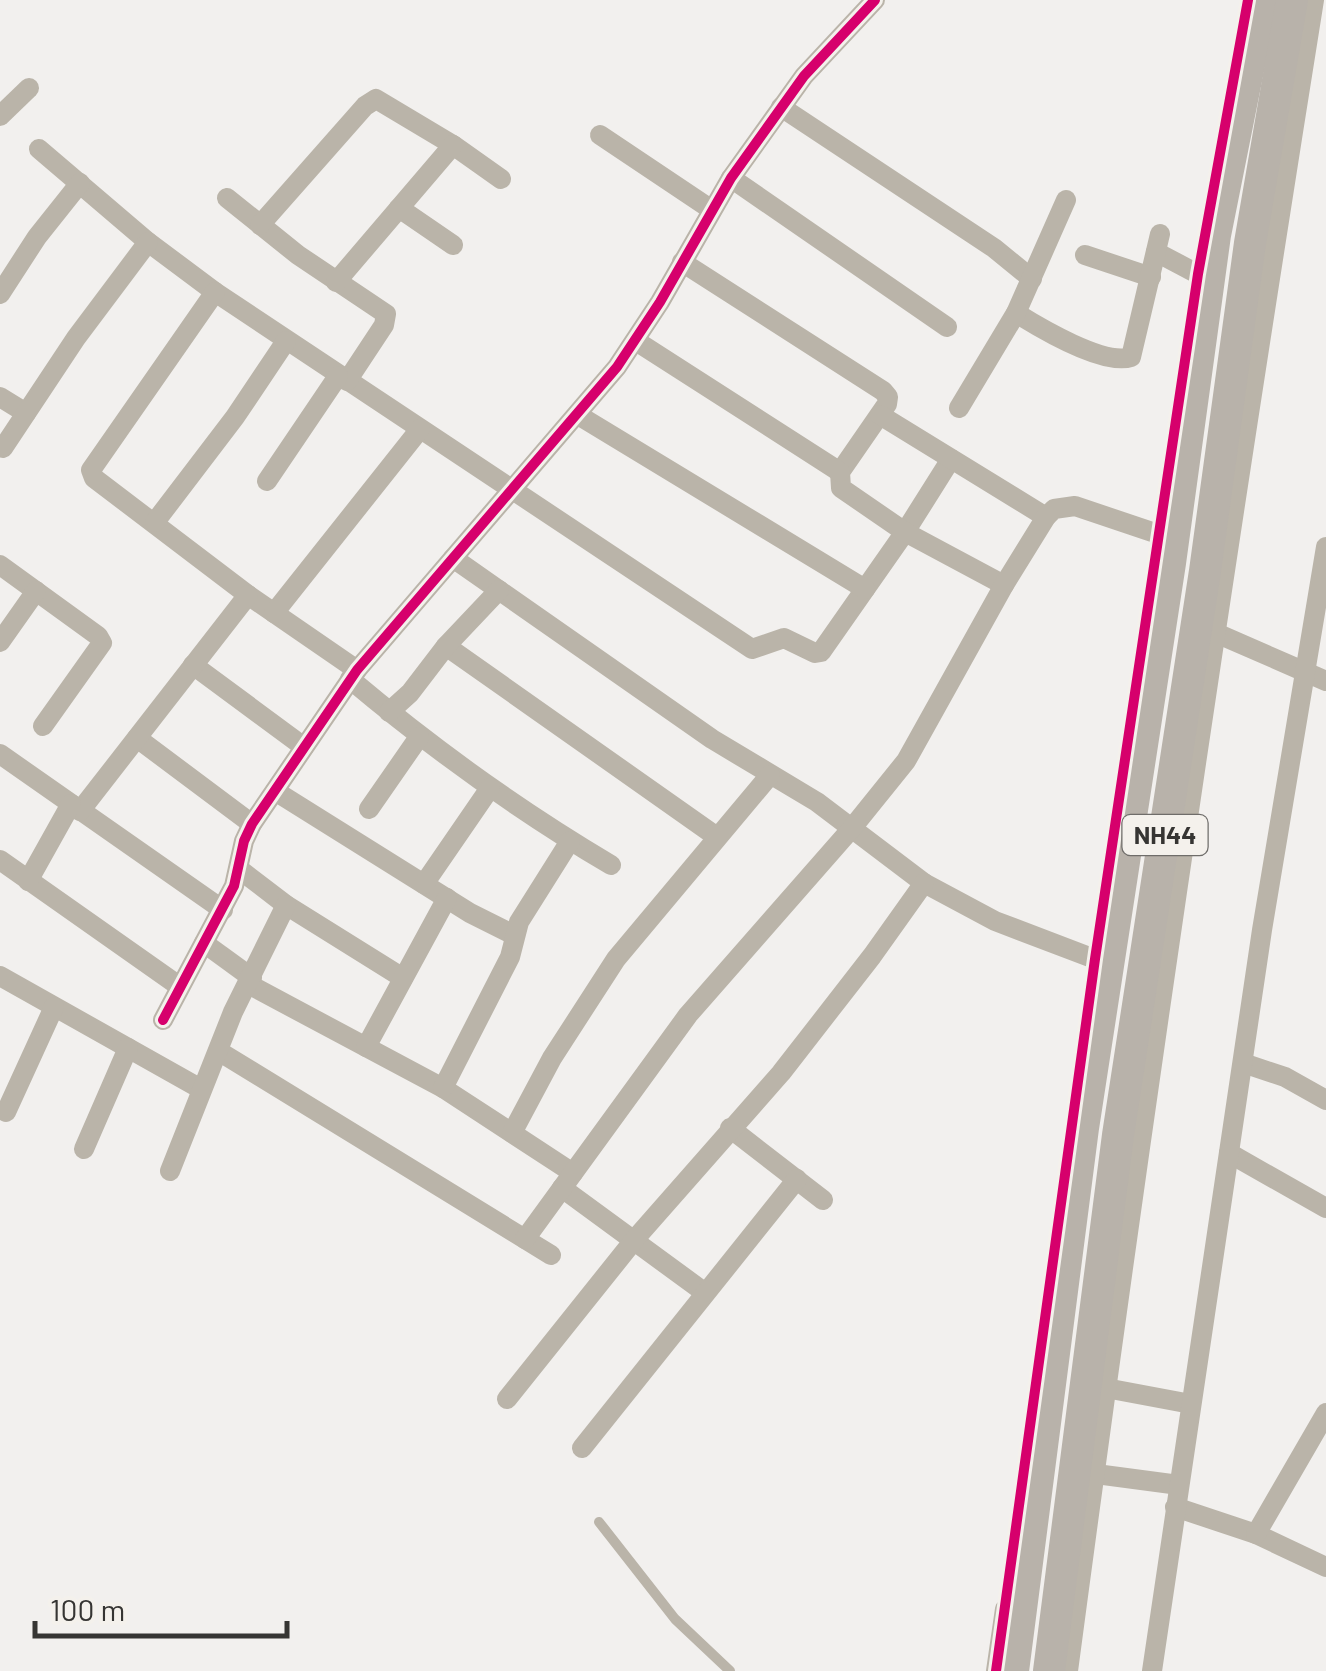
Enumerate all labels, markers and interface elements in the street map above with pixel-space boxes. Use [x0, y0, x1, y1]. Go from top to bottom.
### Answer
road number: NH44 [1122, 815, 1208, 855]
scale bar [35, 1576, 288, 1638]
text: 100 m [50, 1591, 125, 1627]

